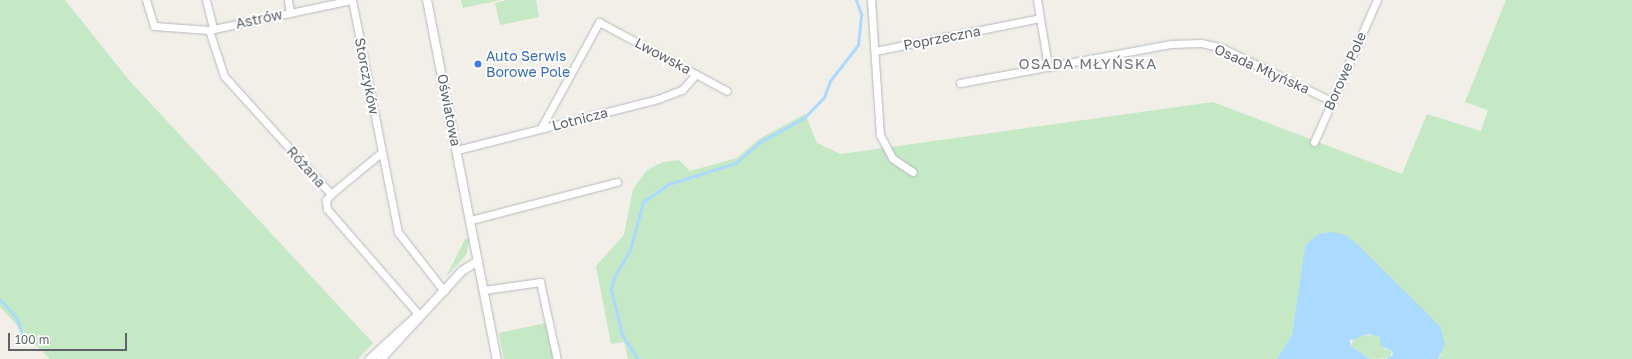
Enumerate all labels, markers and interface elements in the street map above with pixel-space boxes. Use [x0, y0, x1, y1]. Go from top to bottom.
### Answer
street label: Astrów [234, 6, 284, 32]
street label: Poprzeczna [902, 22, 982, 54]
street label: Borowe Pole [1320, 29, 1370, 113]
street label: Lwowska [632, 34, 694, 78]
street label: Storczyków [351, 36, 383, 116]
street label: Osada Młyńska [1212, 41, 1312, 97]
place label: Auto Serwis Borowe Pole [486, 48, 570, 80]
district label: OSADA MŁYŃSKA [1019, 55, 1157, 73]
marker: Auto Serwis Borowe Pole [473, 59, 483, 69]
street label: Oświatowa [434, 72, 464, 148]
street label: Lotnicza [550, 104, 610, 134]
street label: Różana [283, 143, 329, 191]
scale bar [10, 325, 129, 351]
text: 100 m [15, 332, 49, 347]

